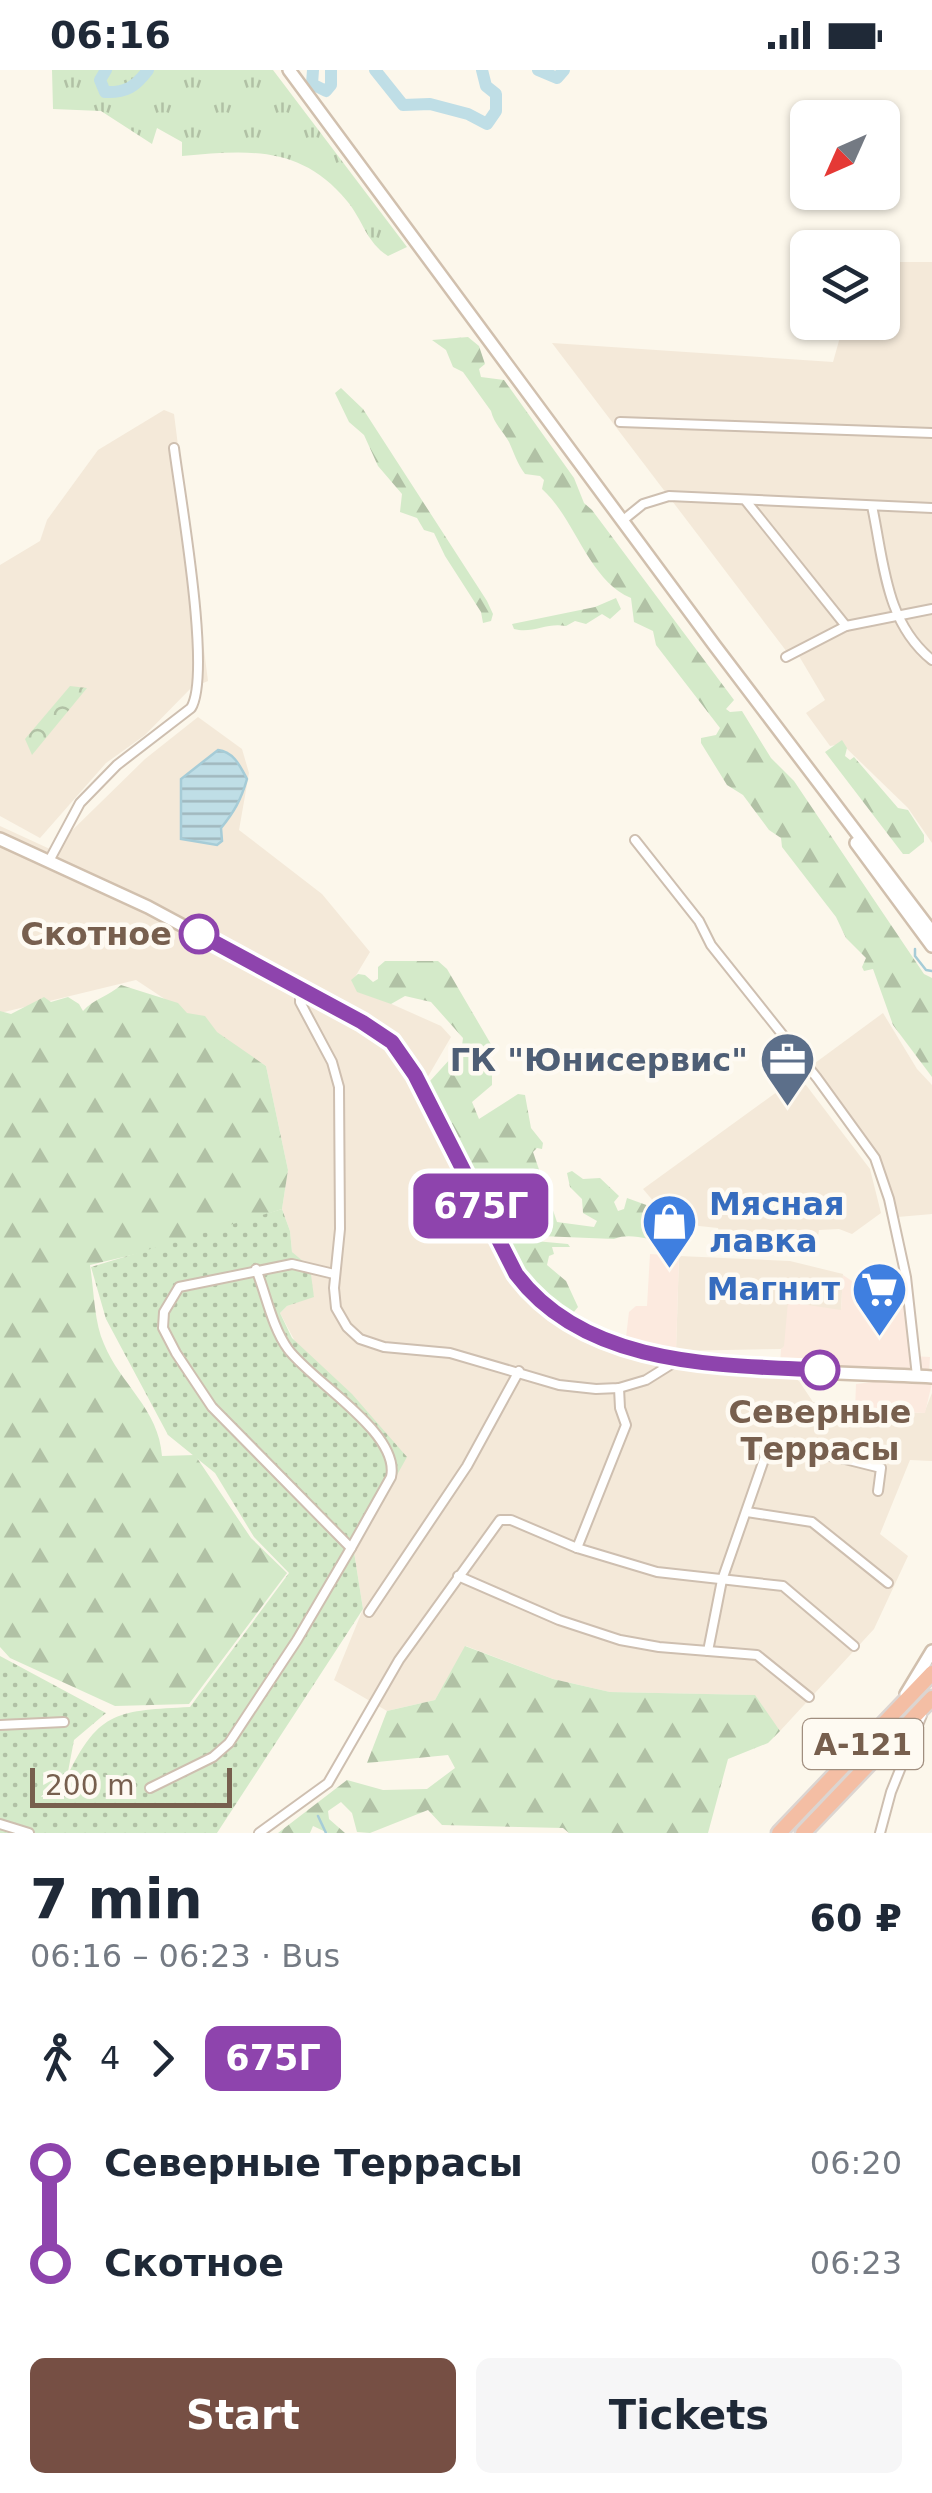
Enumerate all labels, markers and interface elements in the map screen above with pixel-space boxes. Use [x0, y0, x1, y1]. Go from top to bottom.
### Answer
text: 06:16 [50, 13, 171, 57]
north arrow [790, 100, 900, 210]
map controls [790, 100, 900, 340]
button: layers [790, 230, 900, 340]
place label: Скотное [20, 915, 172, 953]
marker: Скотное [180, 915, 218, 953]
office icon: ГК "Юнисервис" [757, 1030, 817, 1109]
place label: ГК "Юнисервис" [450, 1041, 748, 1079]
line badge: 675Г [411, 1174, 551, 1238]
place label: Мясная лавка [709, 1185, 845, 1260]
text: 675Г [433, 1186, 529, 1226]
shop icon: Мясная лавка [640, 1192, 700, 1271]
supermarket icon: Магнит [849, 1259, 909, 1338]
place label: Магнит [707, 1270, 840, 1308]
marker: Северные Террасы [801, 1351, 839, 1389]
place label: Северные Террасы [729, 1393, 911, 1468]
road number: А-121 [803, 1719, 923, 1769]
scale bar [30, 1763, 232, 1808]
text: 200 m [45, 1769, 135, 1802]
text: 7 min [30, 1867, 203, 1931]
text: 60 ₽ [809, 1896, 902, 1940]
text: 06:16 – 06:23 · Bus [30, 1937, 340, 1975]
icon: walk [30, 2031, 85, 2086]
icon: forward [135, 2031, 190, 2086]
text: 675Г [225, 2038, 321, 2078]
text: 4 [100, 2039, 120, 2077]
text: Северные Террасы [104, 2141, 523, 2185]
text: 06:20 [810, 2144, 902, 2182]
text: Скотное [104, 2241, 284, 2285]
text: 06:23 [810, 2244, 902, 2282]
button: Start [30, 2358, 456, 2473]
button: Tickets [476, 2358, 902, 2473]

